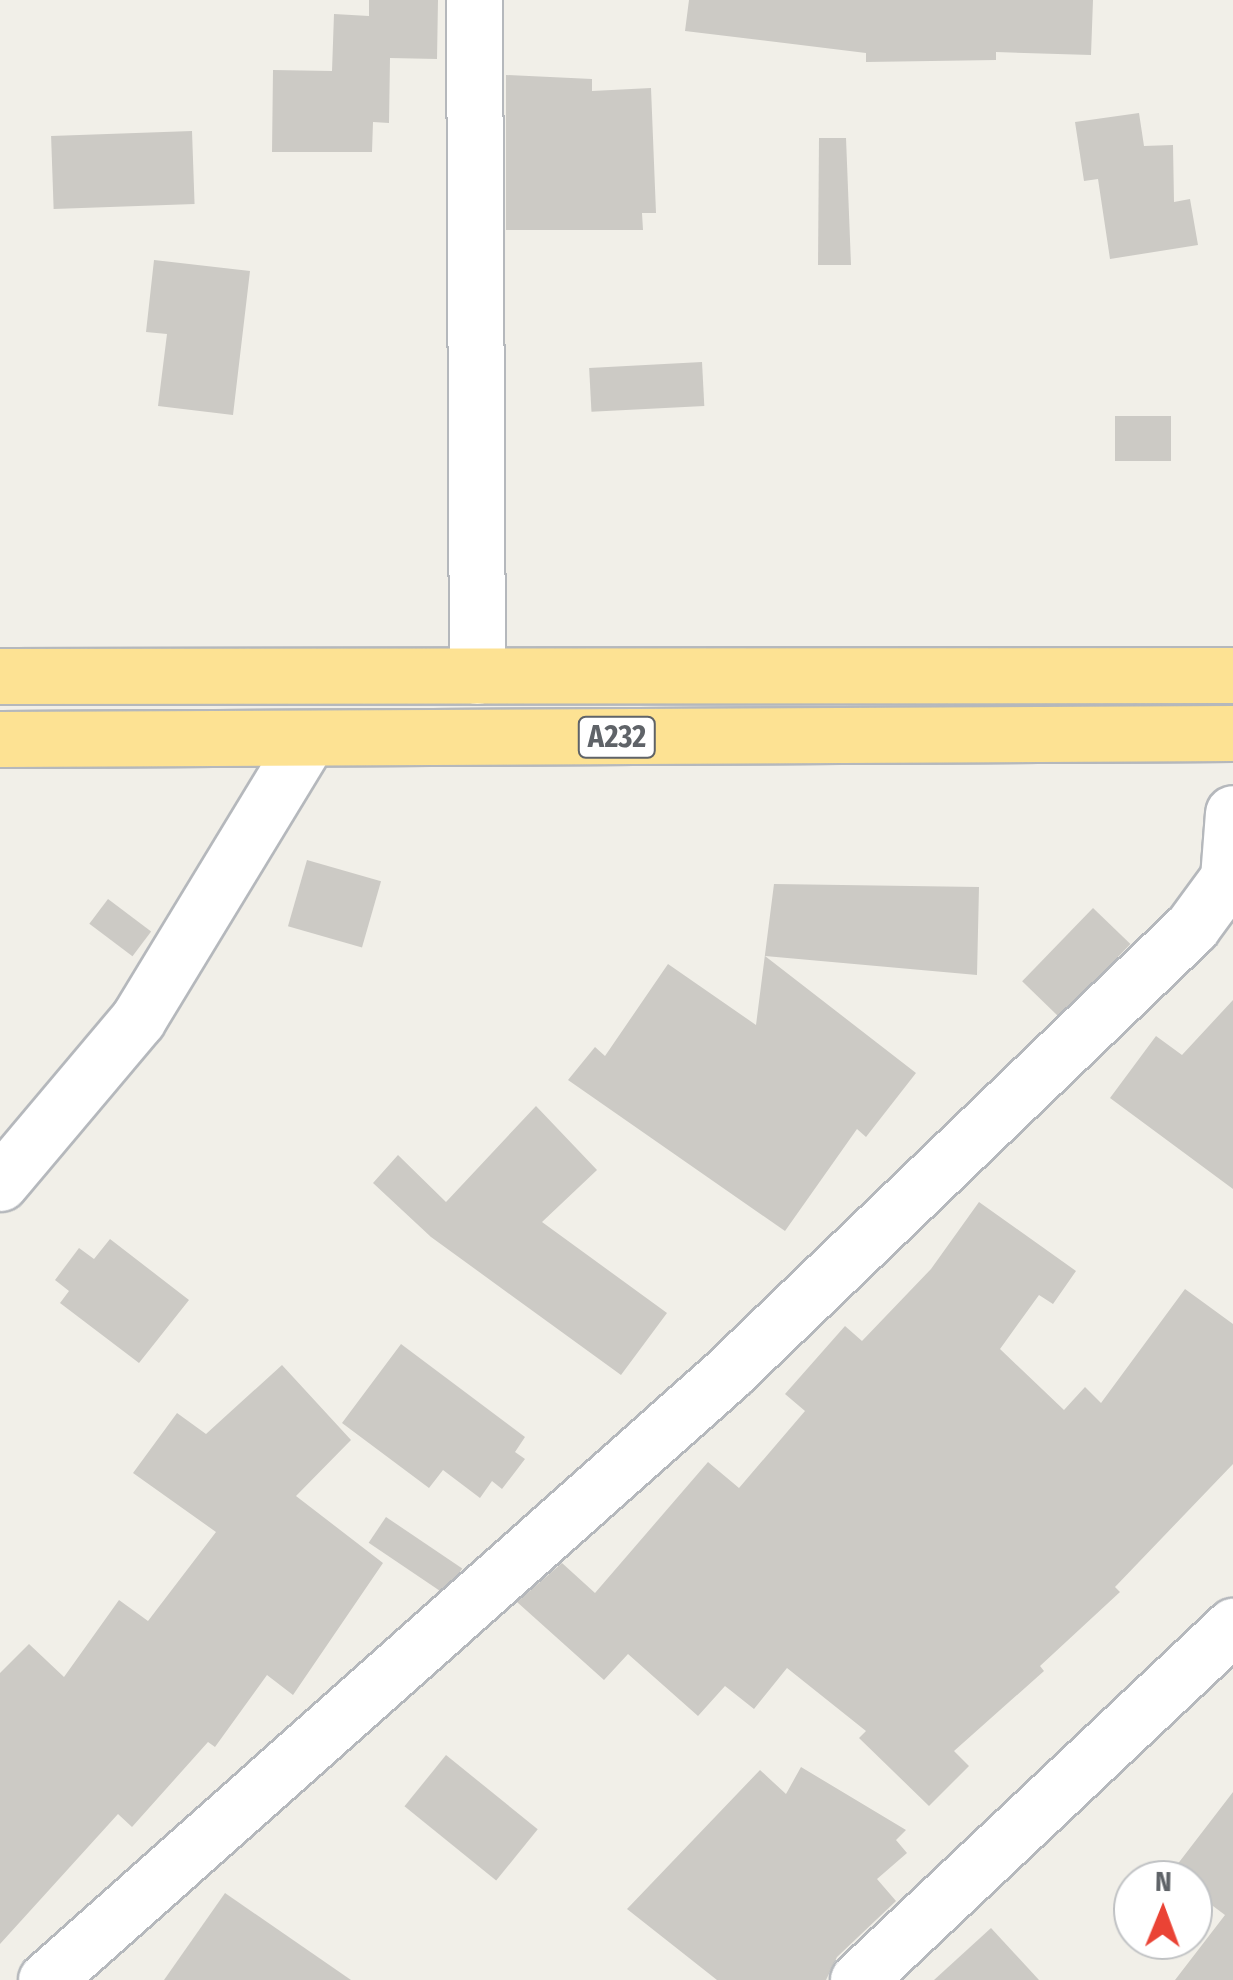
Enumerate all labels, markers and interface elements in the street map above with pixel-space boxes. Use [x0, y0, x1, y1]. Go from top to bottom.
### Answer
road number: A232 [577, 712, 657, 762]
north arrow [1113, 1860, 1213, 1960]
text: N [1155, 1865, 1172, 1898]

